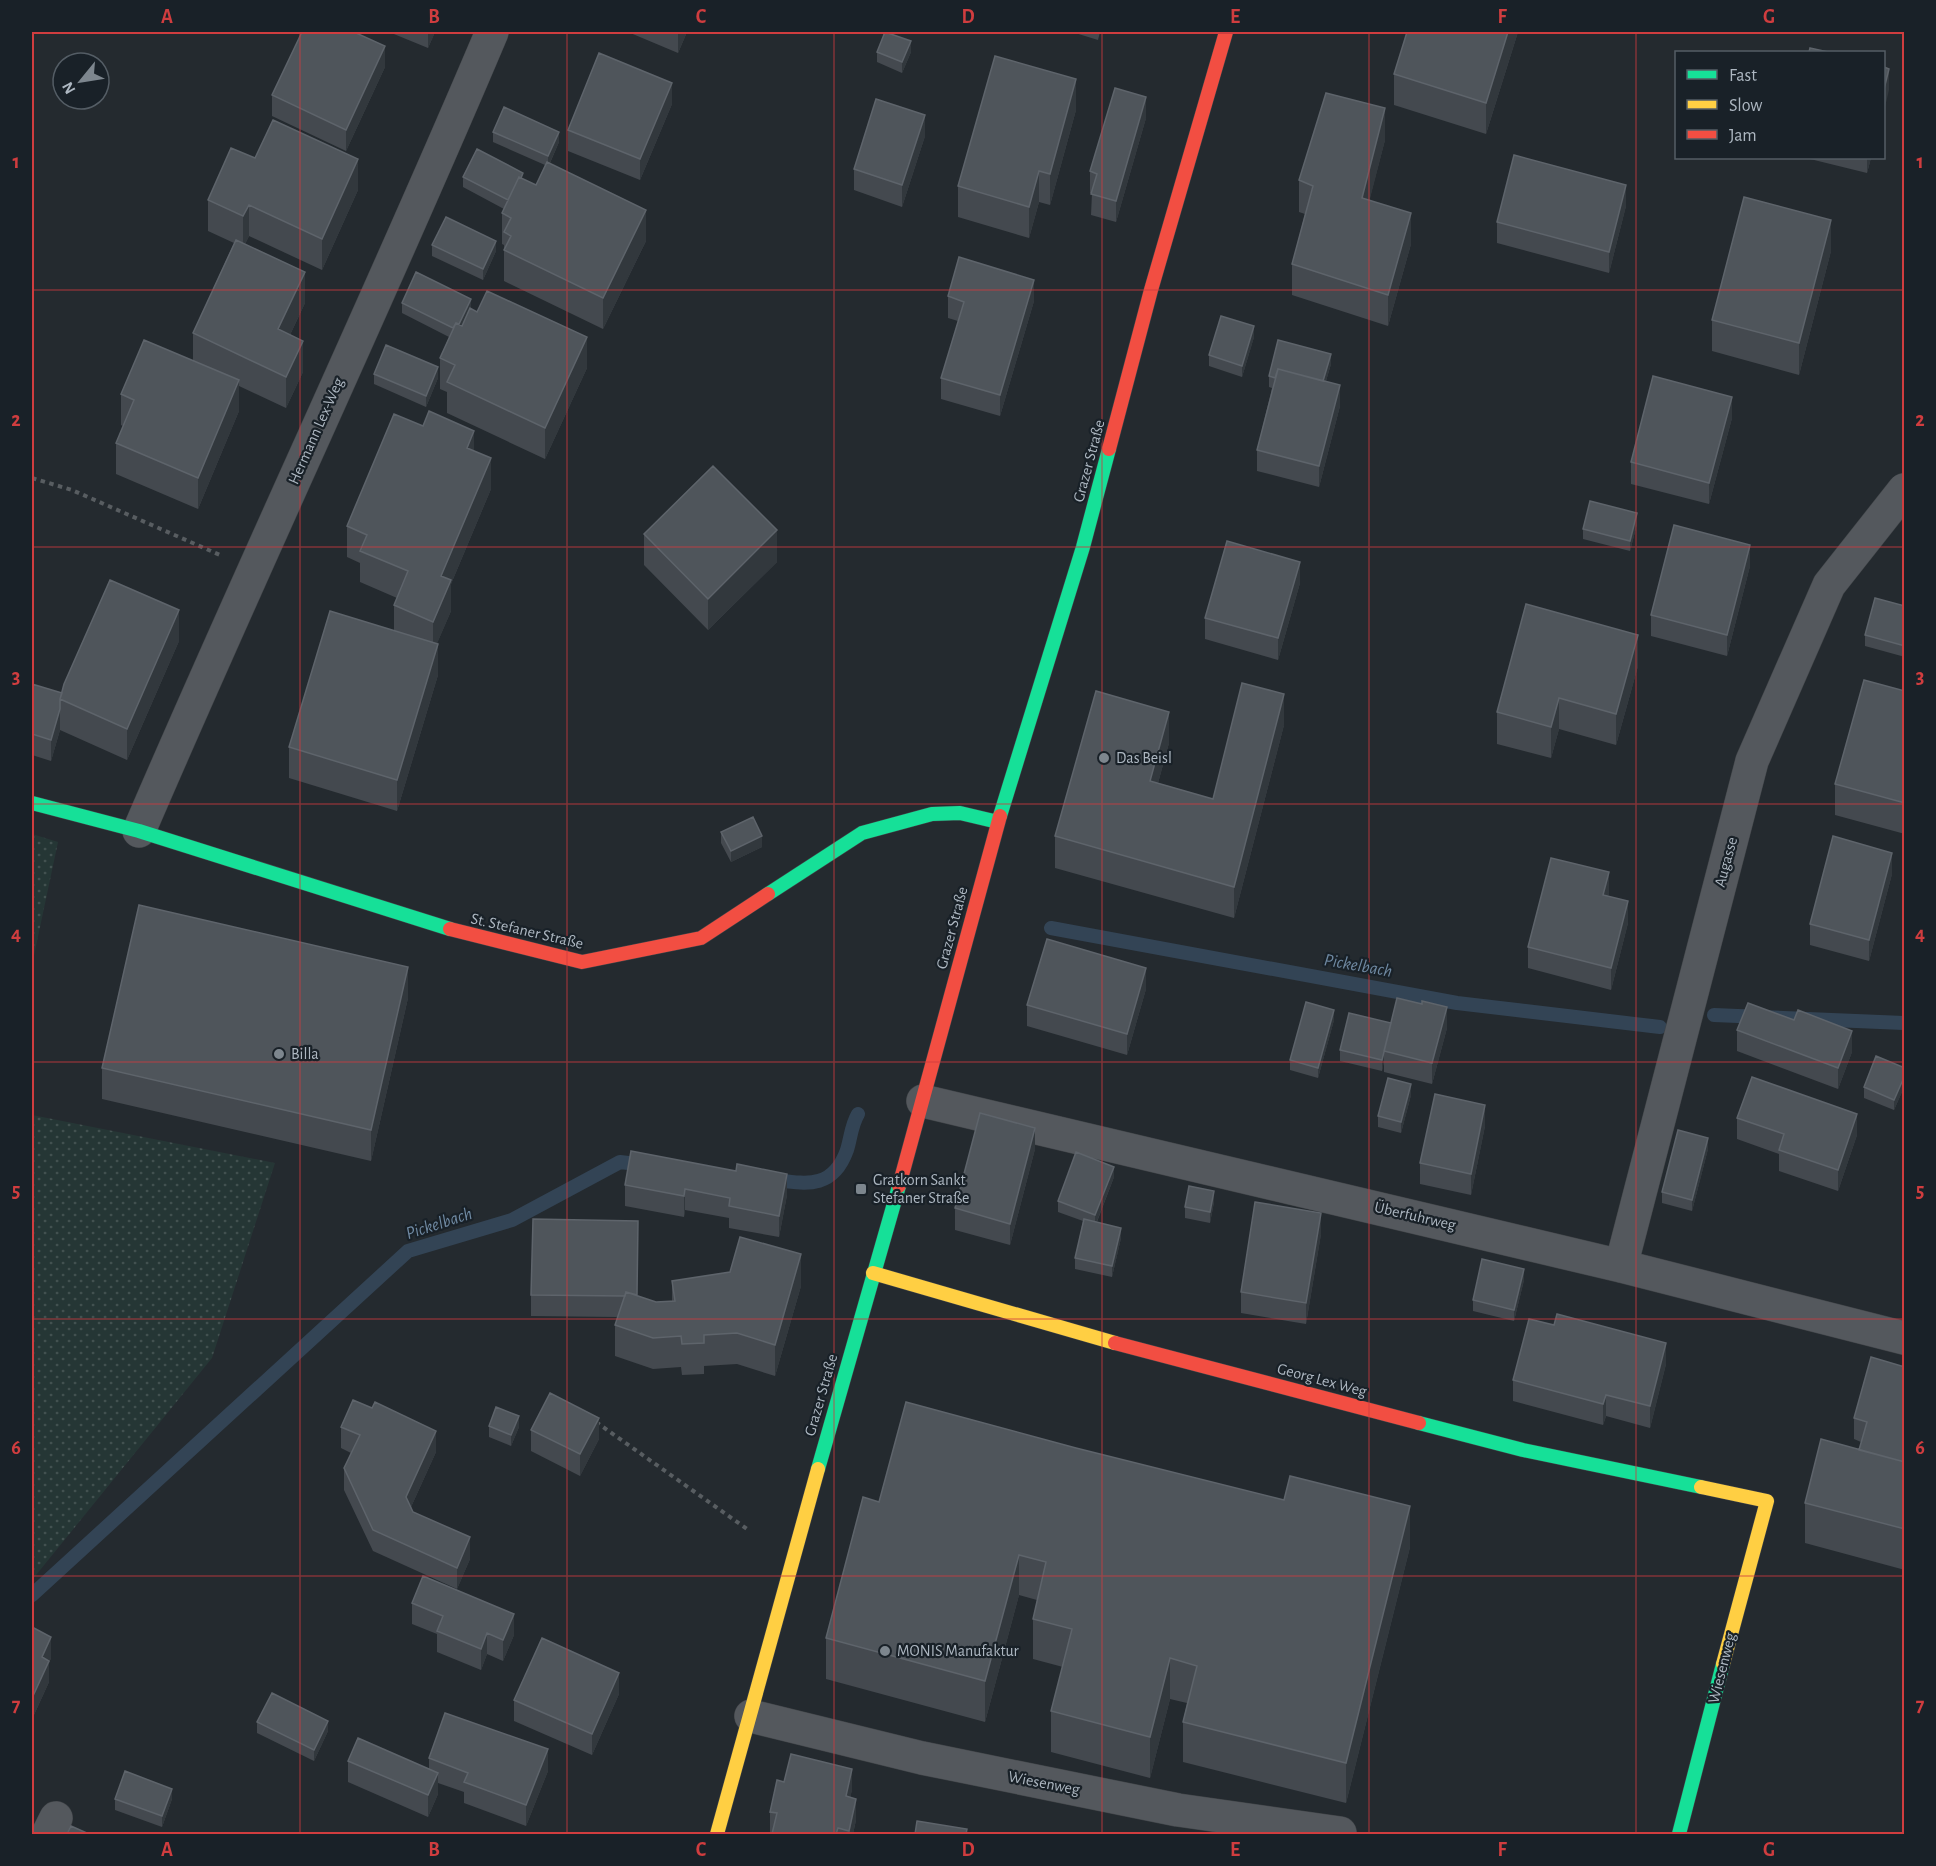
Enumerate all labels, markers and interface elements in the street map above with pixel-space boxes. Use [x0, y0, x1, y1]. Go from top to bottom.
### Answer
text: A [161, 7, 173, 27]
text: B [428, 7, 440, 27]
text: C [696, 7, 707, 27]
text: D [961, 7, 975, 27]
text: E [1230, 7, 1240, 27]
text: F [1497, 7, 1507, 27]
text: G [1763, 7, 1775, 27]
north arrow [51, 51, 111, 111]
legend [1675, 51, 1885, 159]
text: Fast [1729, 67, 1757, 85]
text: N [59, 79, 79, 97]
text: Slow [1729, 97, 1762, 115]
text: Jam [1729, 127, 1757, 145]
text: 1 [12, 152, 20, 172]
text: 1 [1916, 152, 1924, 172]
street label: Hermann Lex-Weg [285, 375, 347, 487]
text: 2 [11, 410, 21, 430]
text: 2 [1915, 410, 1925, 430]
street label: Grazer Straße [1070, 418, 1108, 504]
text: 3 [12, 667, 20, 687]
text: 3 [1916, 667, 1924, 687]
place label: Das Beisl [1116, 750, 1172, 766]
marker: Das Beisl [1097, 751, 1111, 765]
street label: Augasse [1712, 835, 1740, 889]
street label: Grazer Straße [933, 885, 971, 971]
street label: St. Stefaner Straße [469, 910, 585, 952]
text: 4 [11, 924, 21, 944]
text: 4 [1915, 924, 1925, 944]
water label: Pickelbach [1323, 951, 1393, 981]
place label: Billa [291, 1046, 319, 1062]
marker: Billa [272, 1047, 286, 1061]
place label: Gratkorn Sankt Stefaner Straße [873, 1172, 969, 1206]
text: 5 [12, 1181, 20, 1201]
text: 5 [1916, 1181, 1924, 1201]
marker: Gratkorn Sankt Stefaner Straße [854, 1182, 868, 1196]
street label: Überfuhrweg [1373, 1197, 1458, 1233]
water label: Pickelbach [404, 1205, 474, 1243]
street label: Grazer Straße [802, 1352, 840, 1438]
street label: Georg Lex Weg [1276, 1360, 1369, 1400]
text: 6 [11, 1438, 21, 1458]
text: 6 [1915, 1438, 1925, 1458]
street label: Wiesenweg [1705, 1631, 1739, 1705]
place label: MONIS Manufaktur [897, 1643, 1020, 1659]
marker: MONIS Manufaktur [878, 1644, 892, 1658]
text: 7 [12, 1695, 21, 1715]
text: 7 [1916, 1695, 1925, 1715]
street label: Wiesenweg [1007, 1768, 1081, 1798]
text: A [161, 1840, 173, 1860]
text: B [428, 1840, 440, 1860]
text: C [696, 1840, 707, 1860]
text: D [961, 1840, 975, 1860]
text: E [1230, 1840, 1240, 1860]
text: F [1497, 1840, 1507, 1860]
text: G [1763, 1840, 1775, 1860]

